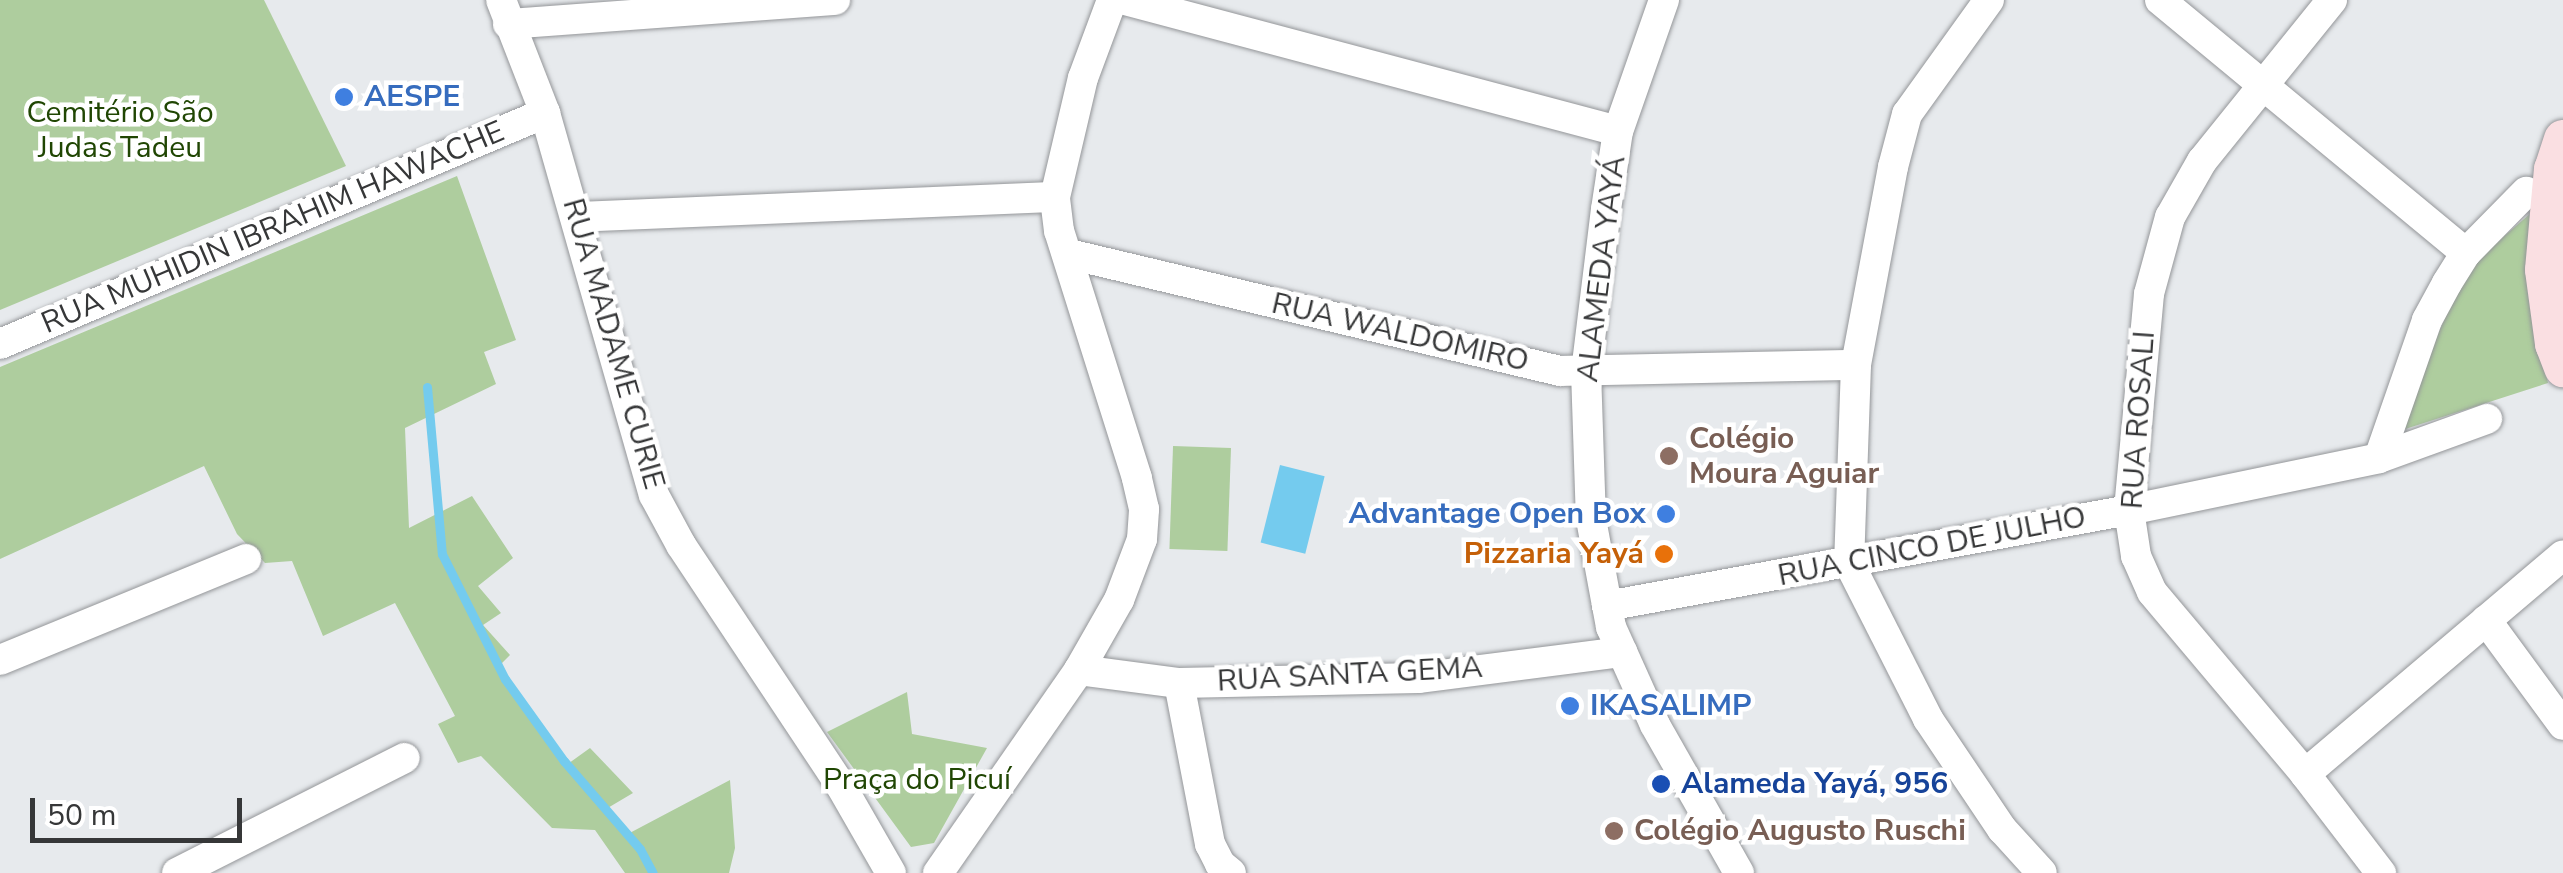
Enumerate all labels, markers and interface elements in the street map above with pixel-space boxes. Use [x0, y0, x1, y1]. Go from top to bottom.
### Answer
place label: AESPE [364, 79, 460, 115]
marker: AESPE [333, 86, 355, 108]
park label: Cemitério São Judas Tadeu [26, 95, 214, 166]
street label: RUA MUHIDIN IBRAHIM HAWACHE [36, 114, 510, 342]
street label: ALAMEDA YAYÁ [1570, 154, 1634, 384]
street label: RUA MADAME CURIE [554, 194, 672, 494]
street label: RUA WALDOMIRO [1268, 286, 1532, 380]
street label: RUA ROSALI [2115, 330, 2163, 510]
place label: Colégio Moura Aguiar [1689, 421, 1879, 492]
marker: Colégio Moura Aguiar [1658, 445, 1680, 467]
place label: Advantage Open Box [1349, 496, 1646, 532]
street label: RUA CINCO DE JULHO [1775, 499, 2089, 595]
marker: Advantage Open Box [1655, 503, 1677, 525]
place label: Pizzaria Yayá [1464, 536, 1644, 572]
marker: Pizzaria Yayá [1653, 543, 1675, 565]
street label: RUA SANTA GEMA [1216, 650, 1484, 700]
place label: IKASALIMP [1590, 688, 1752, 724]
marker: IKASALIMP [1559, 695, 1581, 717]
park label: Praça do Picuí [823, 762, 1011, 798]
place label: Alameda Yayá, 956 [1681, 766, 1948, 802]
marker: Alameda Yayá, 956 [1650, 773, 1672, 795]
scale bar [35, 778, 248, 840]
text: 50 m [47, 795, 116, 836]
place label: Colégio Augusto Ruschi [1634, 813, 1966, 849]
marker: Colégio Augusto Ruschi [1603, 820, 1625, 842]

